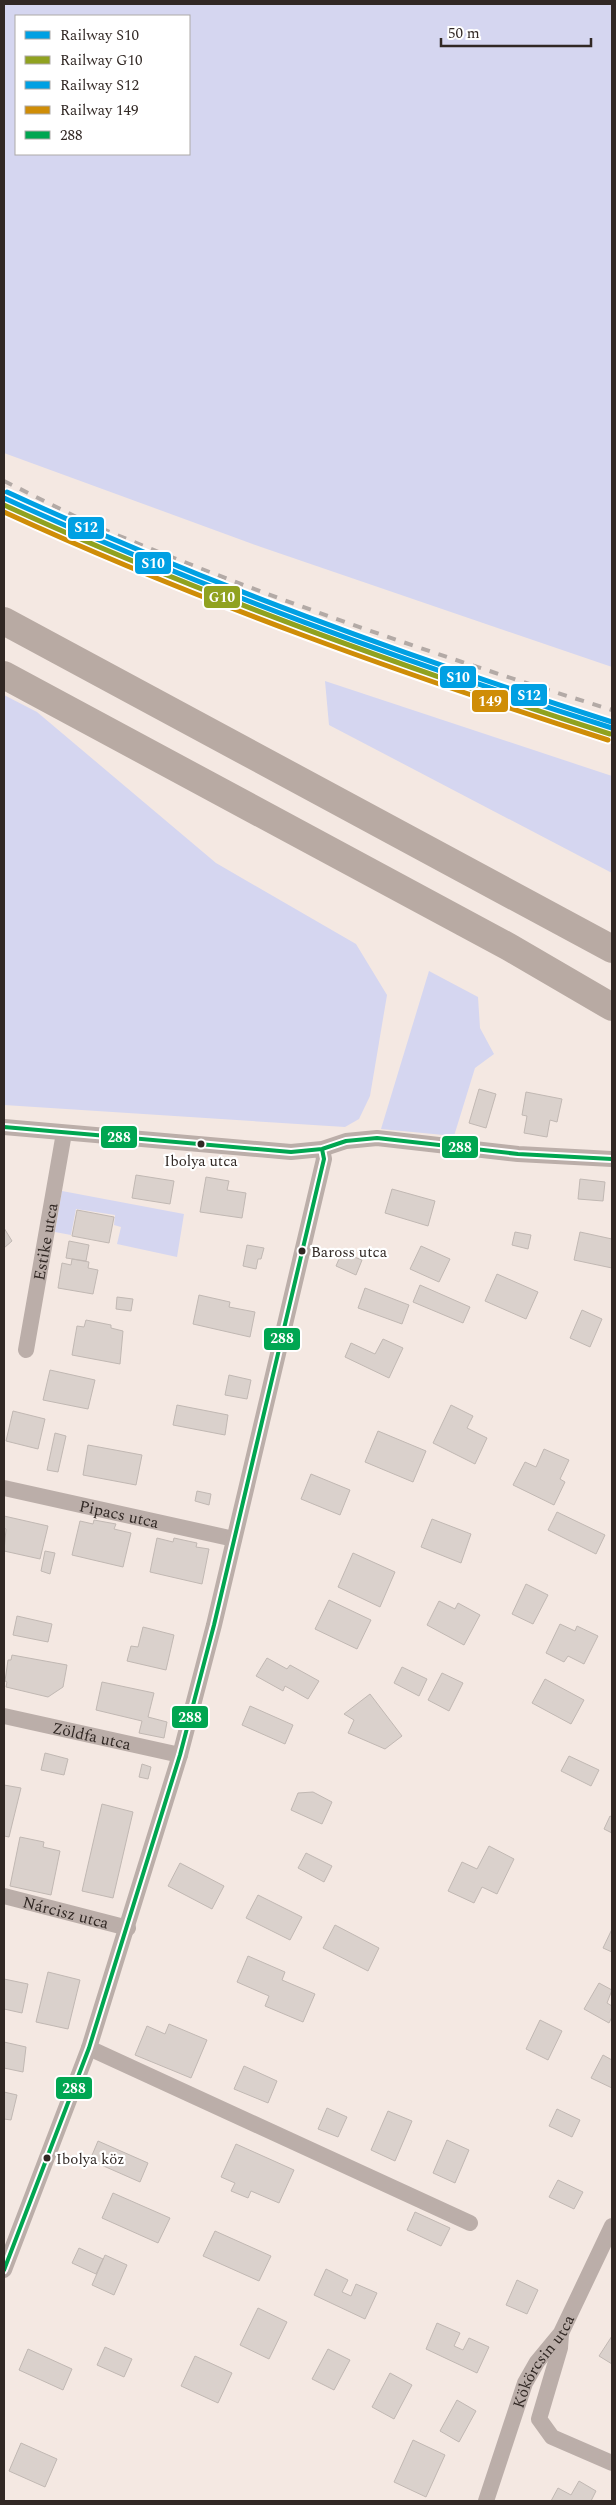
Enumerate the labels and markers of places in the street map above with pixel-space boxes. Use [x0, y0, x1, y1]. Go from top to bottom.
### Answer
marker: Ibolya utca [196, 1139, 206, 1149]
place label: Ibolya utca [164, 1150, 238, 1173]
place label: Baross utca [311, 1241, 388, 1264]
marker: Baross utca [297, 1246, 307, 1256]
place label: Ibolya köz [56, 2148, 124, 2171]
marker: Ibolya köz [42, 2153, 52, 2163]

